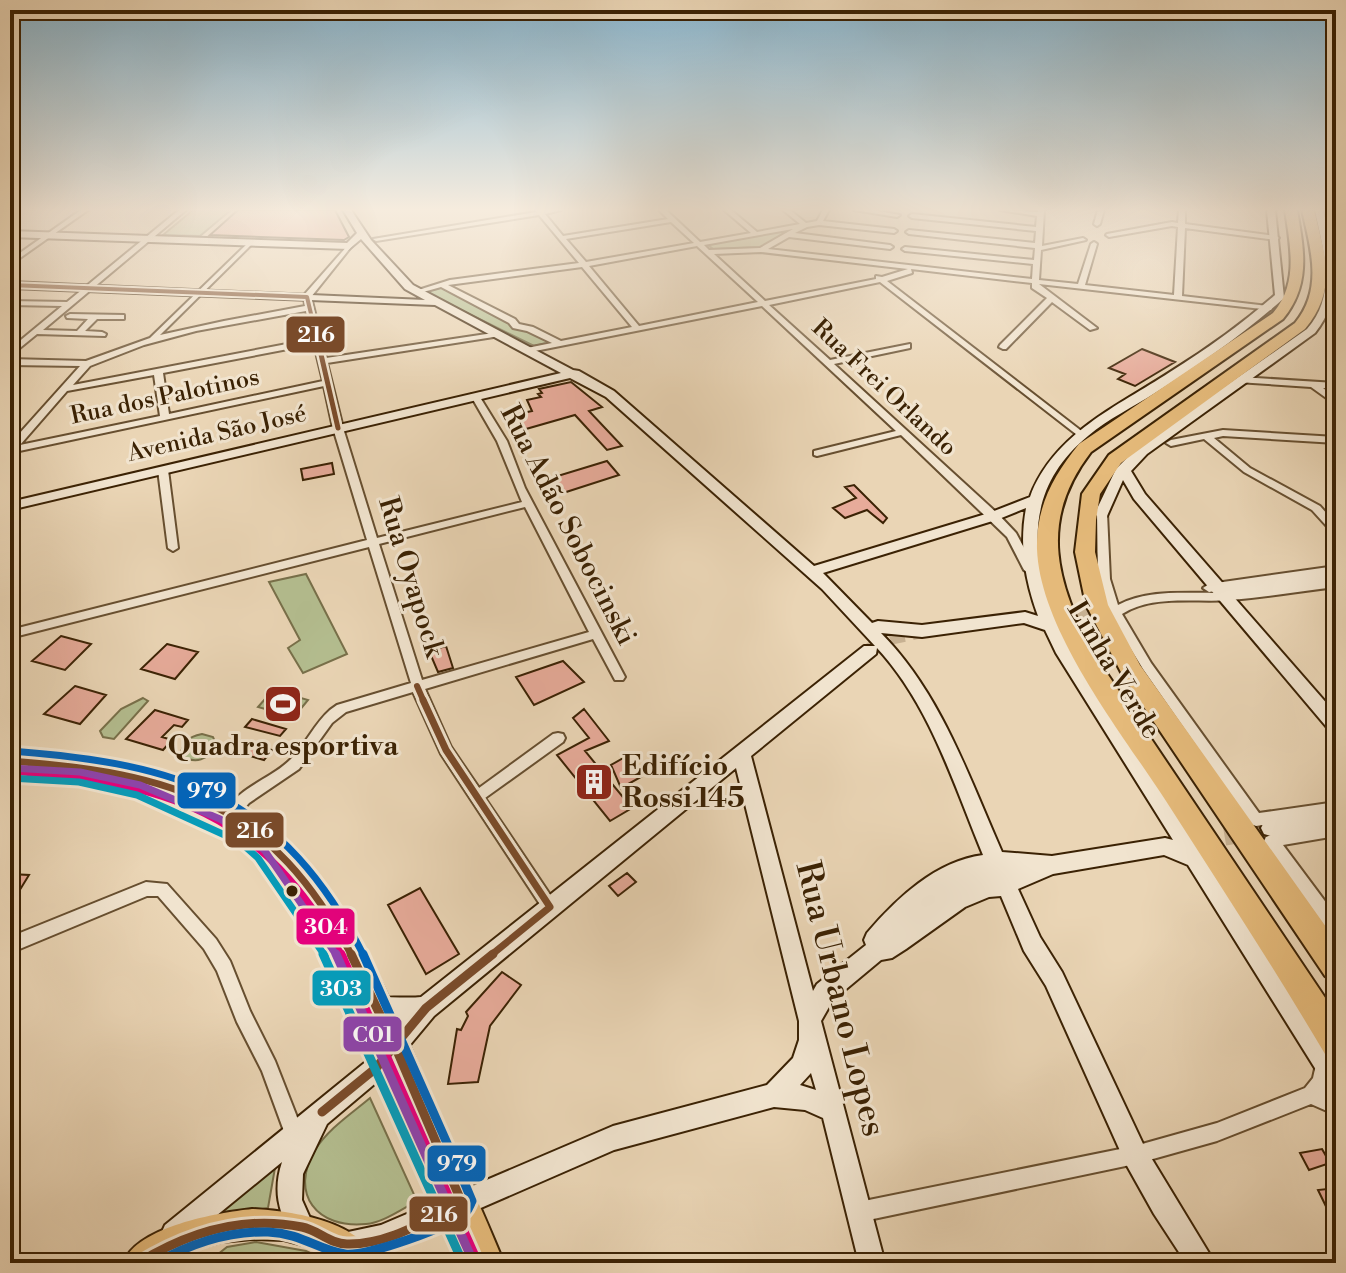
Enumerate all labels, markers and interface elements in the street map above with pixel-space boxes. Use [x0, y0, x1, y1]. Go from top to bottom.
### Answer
street label: Rua Frei Orlando [805, 313, 963, 463]
line badge: 216 [285, 315, 346, 354]
text: 216 [297, 322, 335, 349]
street label: Rua dos Palotinos [68, 362, 262, 432]
street label: Avenida São José [124, 399, 309, 469]
street label: Rua Adão Sobocinski [492, 399, 644, 651]
street label: Rua Oyapock [370, 493, 452, 663]
street label: Linha Verde [1059, 595, 1169, 745]
sports icon: Quadra esportiva [262, 683, 304, 725]
place label: Quadra esportiva [168, 729, 399, 764]
place label: Edifício Rossi 145 [622, 749, 745, 816]
building icon: Edifício Rossi 145 [573, 761, 615, 803]
line badge: 979 [176, 771, 237, 810]
text: 979 [187, 778, 227, 805]
line badge: 216 [224, 811, 285, 849]
text: 216 [236, 818, 274, 845]
street label: Rua Urbano Lopes [785, 857, 895, 1141]
unlabelled marker [284, 883, 300, 899]
line badge: 304 [295, 907, 356, 946]
text: 304 [304, 914, 348, 941]
line badge: 303 [311, 969, 372, 1007]
text: 303 [320, 976, 362, 1003]
line badge: C01 [342, 1015, 403, 1053]
text: C01 [352, 1022, 394, 1049]
line badge: 979 [426, 1144, 487, 1183]
text: 979 [437, 1151, 477, 1178]
line badge: 216 [408, 1195, 469, 1233]
text: 216 [420, 1202, 458, 1229]

